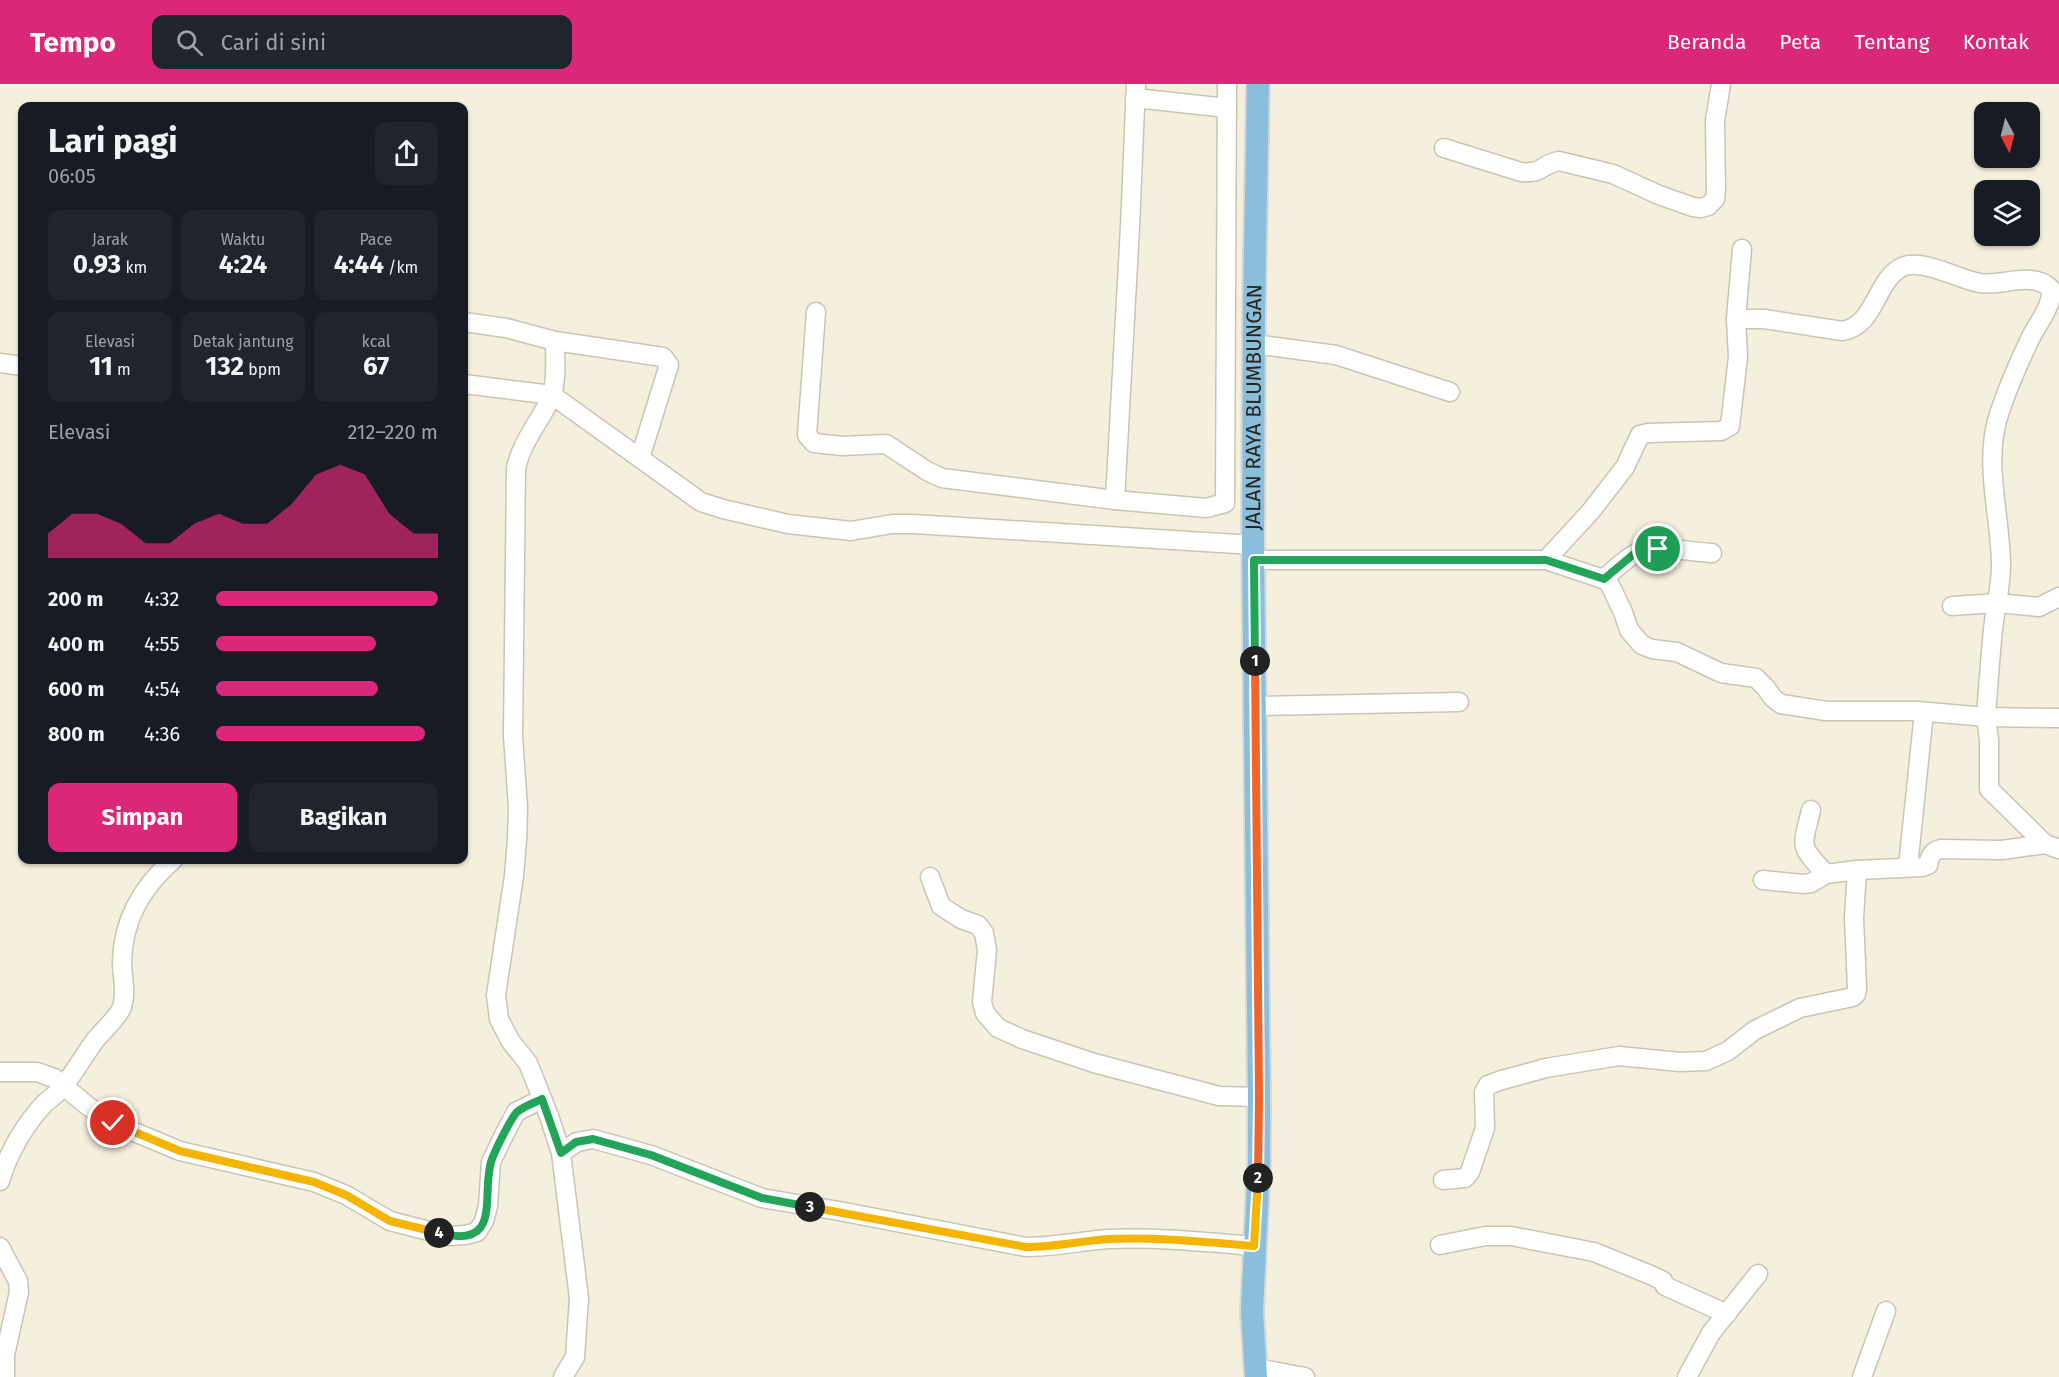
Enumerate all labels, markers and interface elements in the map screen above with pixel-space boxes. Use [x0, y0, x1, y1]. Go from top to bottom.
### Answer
search box [152, 15, 572, 69]
text: Tempo [30, 26, 116, 59]
icon: search [173, 26, 206, 59]
text: Cari di sini [221, 29, 326, 56]
text: Beranda [1667, 29, 1746, 55]
text: Peta [1779, 29, 1821, 55]
text: Tentang [1854, 29, 1930, 55]
text: Kontak [1963, 29, 2029, 55]
north arrow [1974, 102, 2040, 168]
map controls [1974, 102, 2040, 246]
text: Lari pagi [48, 121, 178, 161]
button: share [375, 122, 438, 185]
text: 06:05 [48, 164, 96, 188]
button: layers [1974, 180, 2040, 246]
text: Jarak [92, 230, 128, 249]
text: Waktu [221, 230, 265, 249]
text: Pace [359, 230, 393, 249]
text: 0.93 [73, 249, 121, 280]
text: 4:24 [219, 249, 267, 280]
text: 4:44 [334, 249, 384, 280]
text: km [121, 258, 147, 277]
text: /km [384, 258, 418, 277]
street label: JALAN RAYA BLUMBUNGAN [1240, 284, 1267, 531]
text: Elevasi [85, 332, 135, 351]
text: Detak jantung [192, 332, 294, 351]
text: kcal [362, 332, 390, 351]
text: 11 [89, 351, 113, 382]
text: 132 [205, 351, 244, 382]
text: 67 [363, 351, 389, 382]
text: m [113, 360, 131, 379]
text: bpm [244, 360, 281, 379]
text: Elevasi [48, 420, 110, 444]
text: 212–220 m [347, 420, 438, 444]
pin [1632, 523, 1683, 574]
icon: arrive [1641, 532, 1674, 565]
text: 200 m [48, 587, 103, 611]
text: 4:32 [144, 587, 179, 611]
text: 400 m [48, 632, 104, 656]
text: 4:55 [144, 632, 179, 656]
pin: 1 [1240, 646, 1270, 676]
text: 1 [1251, 651, 1259, 670]
text: 600 m [48, 677, 104, 701]
text: 4:54 [144, 677, 180, 701]
text: 800 m [48, 722, 105, 746]
text: 4:36 [144, 722, 180, 746]
button: Simpan [48, 783, 237, 852]
button: Bagikan [249, 783, 438, 852]
pin [87, 1097, 138, 1148]
icon: check [96, 1106, 129, 1139]
pin: 2 [1243, 1163, 1273, 1193]
text: 2 [1254, 1168, 1262, 1187]
pin: 3 [795, 1192, 825, 1222]
text: 3 [806, 1197, 814, 1216]
pin: 4 [424, 1218, 454, 1248]
text: 4 [434, 1223, 444, 1242]

